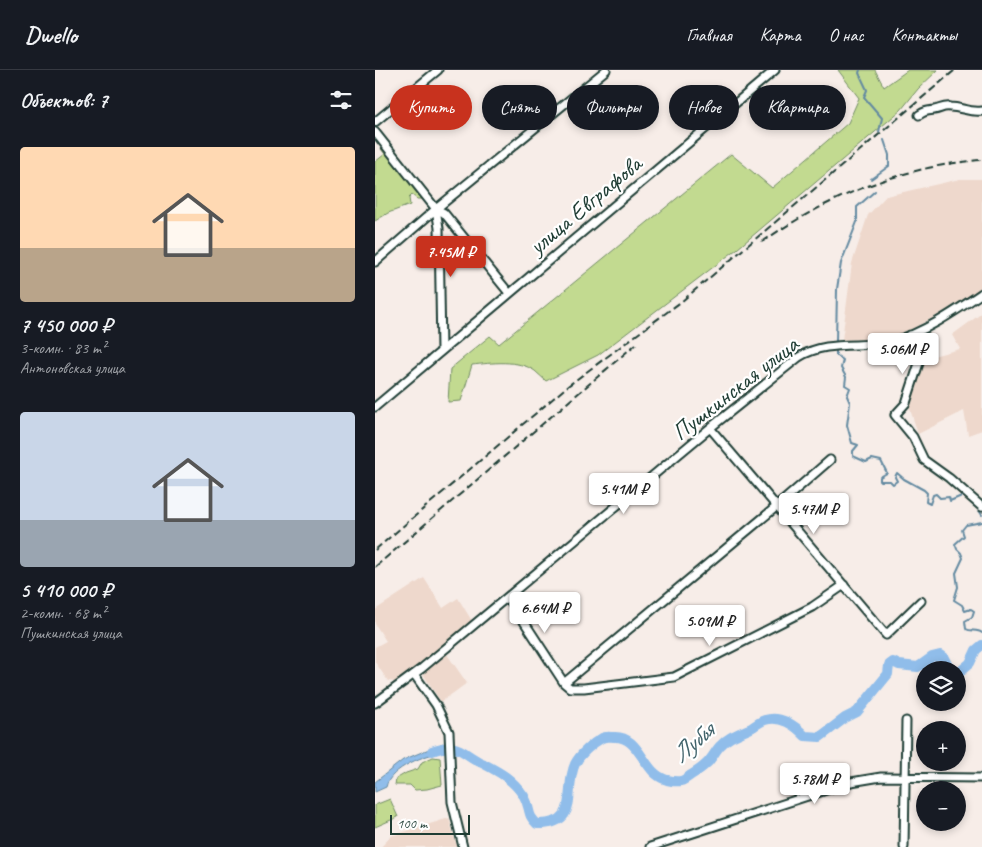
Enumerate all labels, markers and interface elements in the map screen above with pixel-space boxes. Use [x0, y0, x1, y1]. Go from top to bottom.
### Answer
text: Dwello [25, 20, 77, 50]
text: Главная [687, 24, 732, 46]
text: Карта [760, 24, 801, 46]
text: О нас [829, 24, 864, 46]
text: Контакты [892, 24, 957, 46]
chip: Купить [390, 85, 472, 130]
chip: Снять [482, 85, 557, 130]
chip: Фильтры [567, 85, 659, 130]
chip: Новое [669, 85, 739, 130]
chip: Квартира [749, 85, 846, 130]
icon: filters [327, 86, 355, 114]
text: Объектов: 7 [20, 87, 108, 113]
street label: улица Евграфова [521, 148, 649, 262]
icon: home [143, 180, 233, 270]
pin: 7.45M ₽ [405, 236, 497, 278]
text: 7.45M ₽ [427, 242, 475, 262]
text: 7 450 000 ₽ [20, 312, 112, 338]
street label: Пушкинская улица [666, 328, 806, 447]
pin: 5.06M ₽ [857, 332, 949, 375]
text: 3-комн. · 83 m² [20, 338, 106, 358]
text: 5.06M ₽ [879, 339, 927, 359]
text: Антоновская улица [20, 358, 125, 378]
icon: home [143, 445, 233, 535]
pin: 5.41M ₽ [578, 472, 670, 515]
text: 5.41M ₽ [600, 479, 648, 499]
pin: 5.47M ₽ [768, 492, 860, 535]
text: 5.47M ₽ [790, 499, 838, 519]
text: 5 410 000 ₽ [20, 577, 112, 603]
pin: 6.64M ₽ [499, 592, 591, 634]
text: 6.64M ₽ [520, 598, 570, 618]
text: 2-комн. · 68 m² [20, 603, 106, 623]
pin: 5.09M ₽ [664, 604, 756, 647]
text: 5.09M ₽ [686, 611, 734, 631]
text: Пушкинская улица [20, 623, 122, 643]
map controls [916, 661, 966, 831]
button: layers [916, 661, 966, 711]
water label: Лубья [665, 713, 724, 770]
button: + [916, 721, 966, 771]
pin: 5.78M ₽ [769, 762, 861, 805]
text: 5.78M ₽ [791, 769, 839, 789]
button: − [916, 781, 966, 831]
scale bar [390, 812, 470, 835]
text: 100 m [397, 815, 427, 832]

